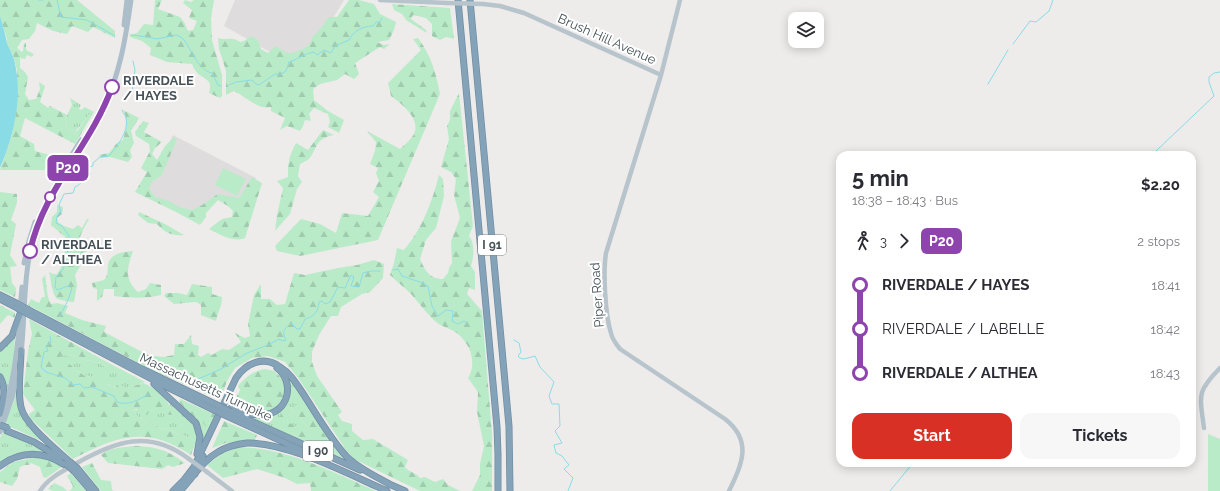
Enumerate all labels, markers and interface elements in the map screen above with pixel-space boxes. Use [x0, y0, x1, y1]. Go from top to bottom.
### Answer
street label: Brush Hill Avenue [556, 11, 659, 68]
map controls [788, 12, 824, 48]
button: layers [788, 12, 824, 48]
place label: RIVERDALE / HAYES [123, 73, 194, 103]
marker: RIVERDALE / HAYES [104, 79, 120, 95]
line badge: P20 [45, 155, 91, 181]
text: P20 [55, 160, 81, 176]
text: 5 min [852, 165, 909, 191]
text: $2.20 [1141, 176, 1180, 194]
unlabelled marker [44, 191, 56, 203]
text: 18:38 – 18:43 · Bus [852, 193, 958, 208]
icon: walk [852, 230, 874, 252]
icon: forward [893, 230, 915, 252]
text: P20 [929, 233, 954, 249]
text: 3 [880, 234, 887, 249]
text: 2 stops [1137, 234, 1180, 249]
road number: I 91 [478, 235, 506, 255]
place label: RIVERDALE / ALTHEA [41, 237, 112, 267]
marker: RIVERDALE / ALTHEA [22, 243, 38, 259]
street label: Piper Road [587, 262, 607, 328]
text: RIVERDALE / HAYES [882, 276, 1030, 294]
text: 18:41 [1152, 278, 1180, 293]
text: RIVERDALE / LABELLE [882, 320, 1044, 338]
text: 18:42 [1150, 322, 1180, 337]
street label: Massachusetts Turnpike [138, 350, 275, 424]
text: RIVERDALE / ALTHEA [882, 364, 1038, 382]
text: 18:43 [1150, 366, 1180, 381]
button: Start [852, 413, 1012, 459]
button: Tickets [1020, 413, 1180, 459]
road number: I 90 [303, 441, 333, 461]

